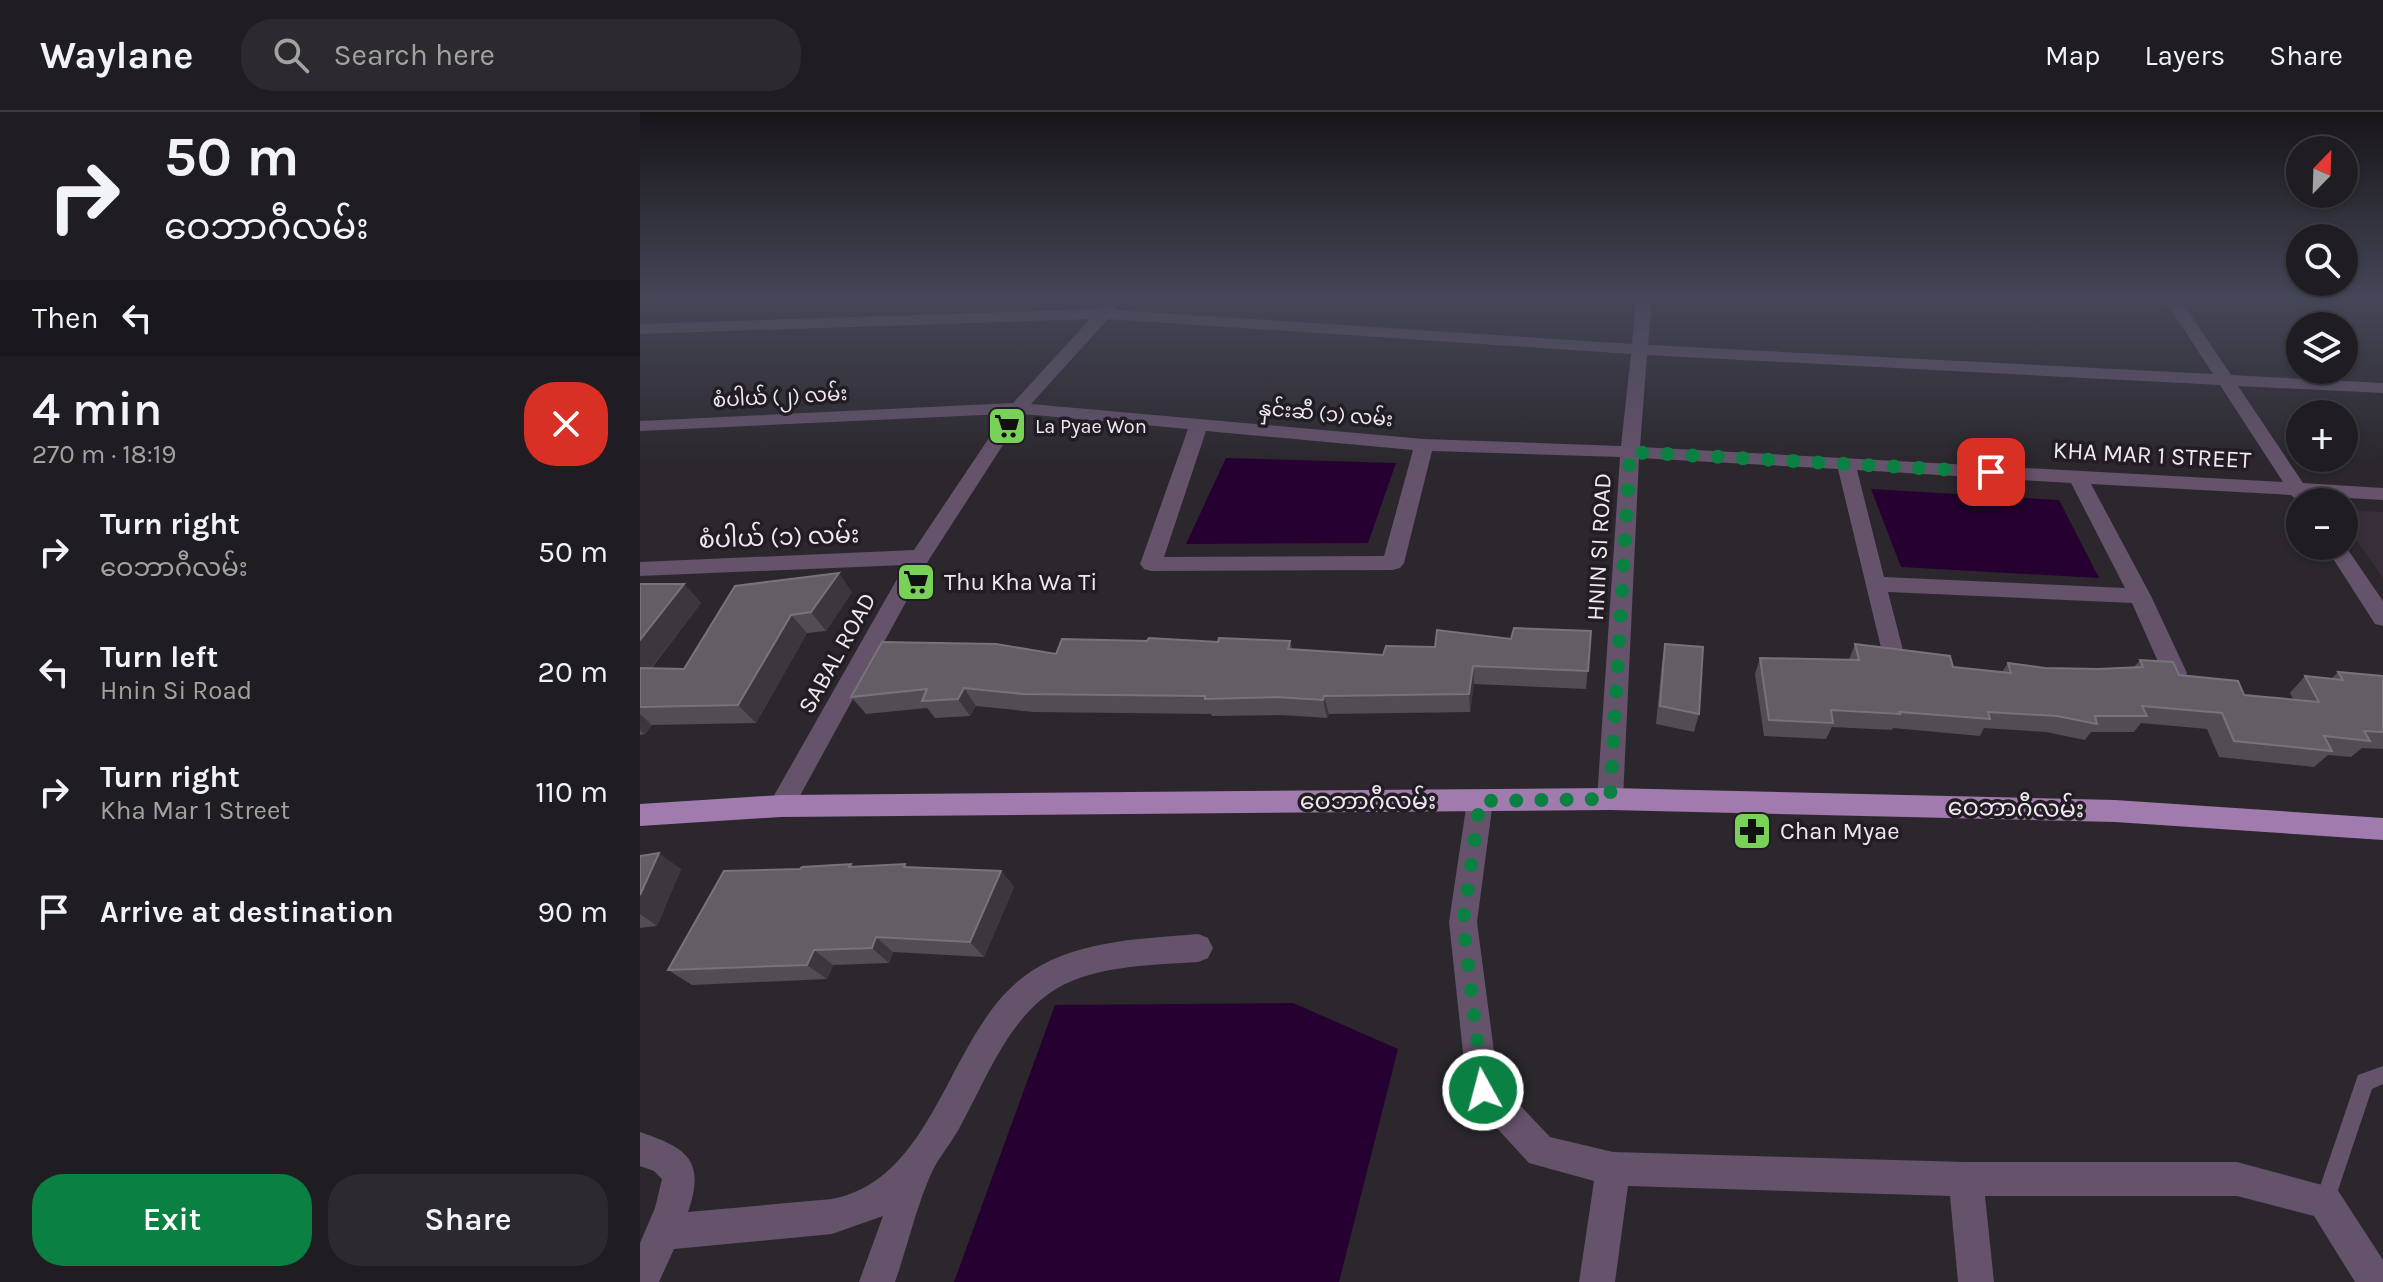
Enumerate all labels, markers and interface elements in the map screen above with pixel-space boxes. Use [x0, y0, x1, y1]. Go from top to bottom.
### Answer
search box [241, 19, 801, 91]
text: Waylane [40, 33, 193, 78]
icon: search [269, 33, 313, 77]
text: Search here [333, 37, 495, 73]
text: Map [2045, 39, 2100, 72]
text: Layers [2144, 39, 2225, 72]
text: Share [2269, 39, 2343, 72]
text: 50 m [164, 124, 299, 189]
north arrow [2286, 136, 2358, 208]
map controls [2286, 136, 2358, 560]
icon: right [32, 144, 136, 248]
text: ဝေဘာဂီလမ်း [164, 206, 369, 248]
button: search [2286, 224, 2358, 296]
icon: left [115, 296, 159, 340]
text: Then [32, 300, 99, 336]
button: layers [2286, 312, 2358, 384]
street label: စံပါယ် (၂) လမ်း [712, 379, 848, 416]
text: 4 min [32, 381, 162, 437]
button: close [524, 382, 608, 466]
street label: နှင်းဆီ (၁) လမ်း [1258, 394, 1394, 436]
button: + [2286, 400, 2358, 472]
supermarket icon: La Pyae Won [986, 405, 1028, 447]
place label: La Pyae Won [1035, 415, 1147, 438]
street label: KHA MAR 1 STREET [2052, 436, 2252, 474]
pin [1957, 438, 2025, 506]
text: 270 m · 18:19 [32, 439, 176, 470]
icon: arrive [1969, 450, 2013, 494]
street label: HNIN SI ROAD [1581, 472, 1617, 622]
button: − [2286, 488, 2358, 560]
text: Turn right [100, 506, 240, 542]
street label: စံပါယ် (၁) လမ်း [698, 518, 860, 554]
icon: right [32, 530, 76, 574]
text: 50 m [538, 534, 608, 570]
text: ဝေဘာဂီလမ်း [100, 552, 248, 583]
supermarket icon: Thu Kha Wa Ti [895, 561, 937, 603]
place label: Thu Kha Wa Ti [944, 568, 1097, 596]
street label: SABAL ROAD [792, 588, 882, 718]
text: Turn left [100, 639, 218, 675]
icon: left [32, 650, 76, 694]
text: 20 m [538, 654, 608, 690]
text: Hnin Si Road [100, 675, 252, 706]
text: Turn right [100, 759, 240, 795]
icon: right [32, 770, 76, 814]
text: 110 m [535, 774, 608, 810]
street label: ဝေဘာဂီလမ်း [1300, 785, 1436, 815]
street label: ဝေဘာဂီလမ်း [1948, 791, 2085, 823]
text: Kha Mar 1 Street [100, 795, 290, 826]
pharmacy icon: Chan Myae [1731, 810, 1773, 852]
place label: Chan Myae [1780, 817, 1900, 845]
icon: arrive [32, 890, 76, 934]
text: Arrive at destination [100, 894, 394, 930]
text: 90 m [538, 894, 608, 930]
position arrow [1441, 1048, 1525, 1132]
button: Exit [32, 1174, 312, 1266]
button: Share [328, 1174, 608, 1266]

